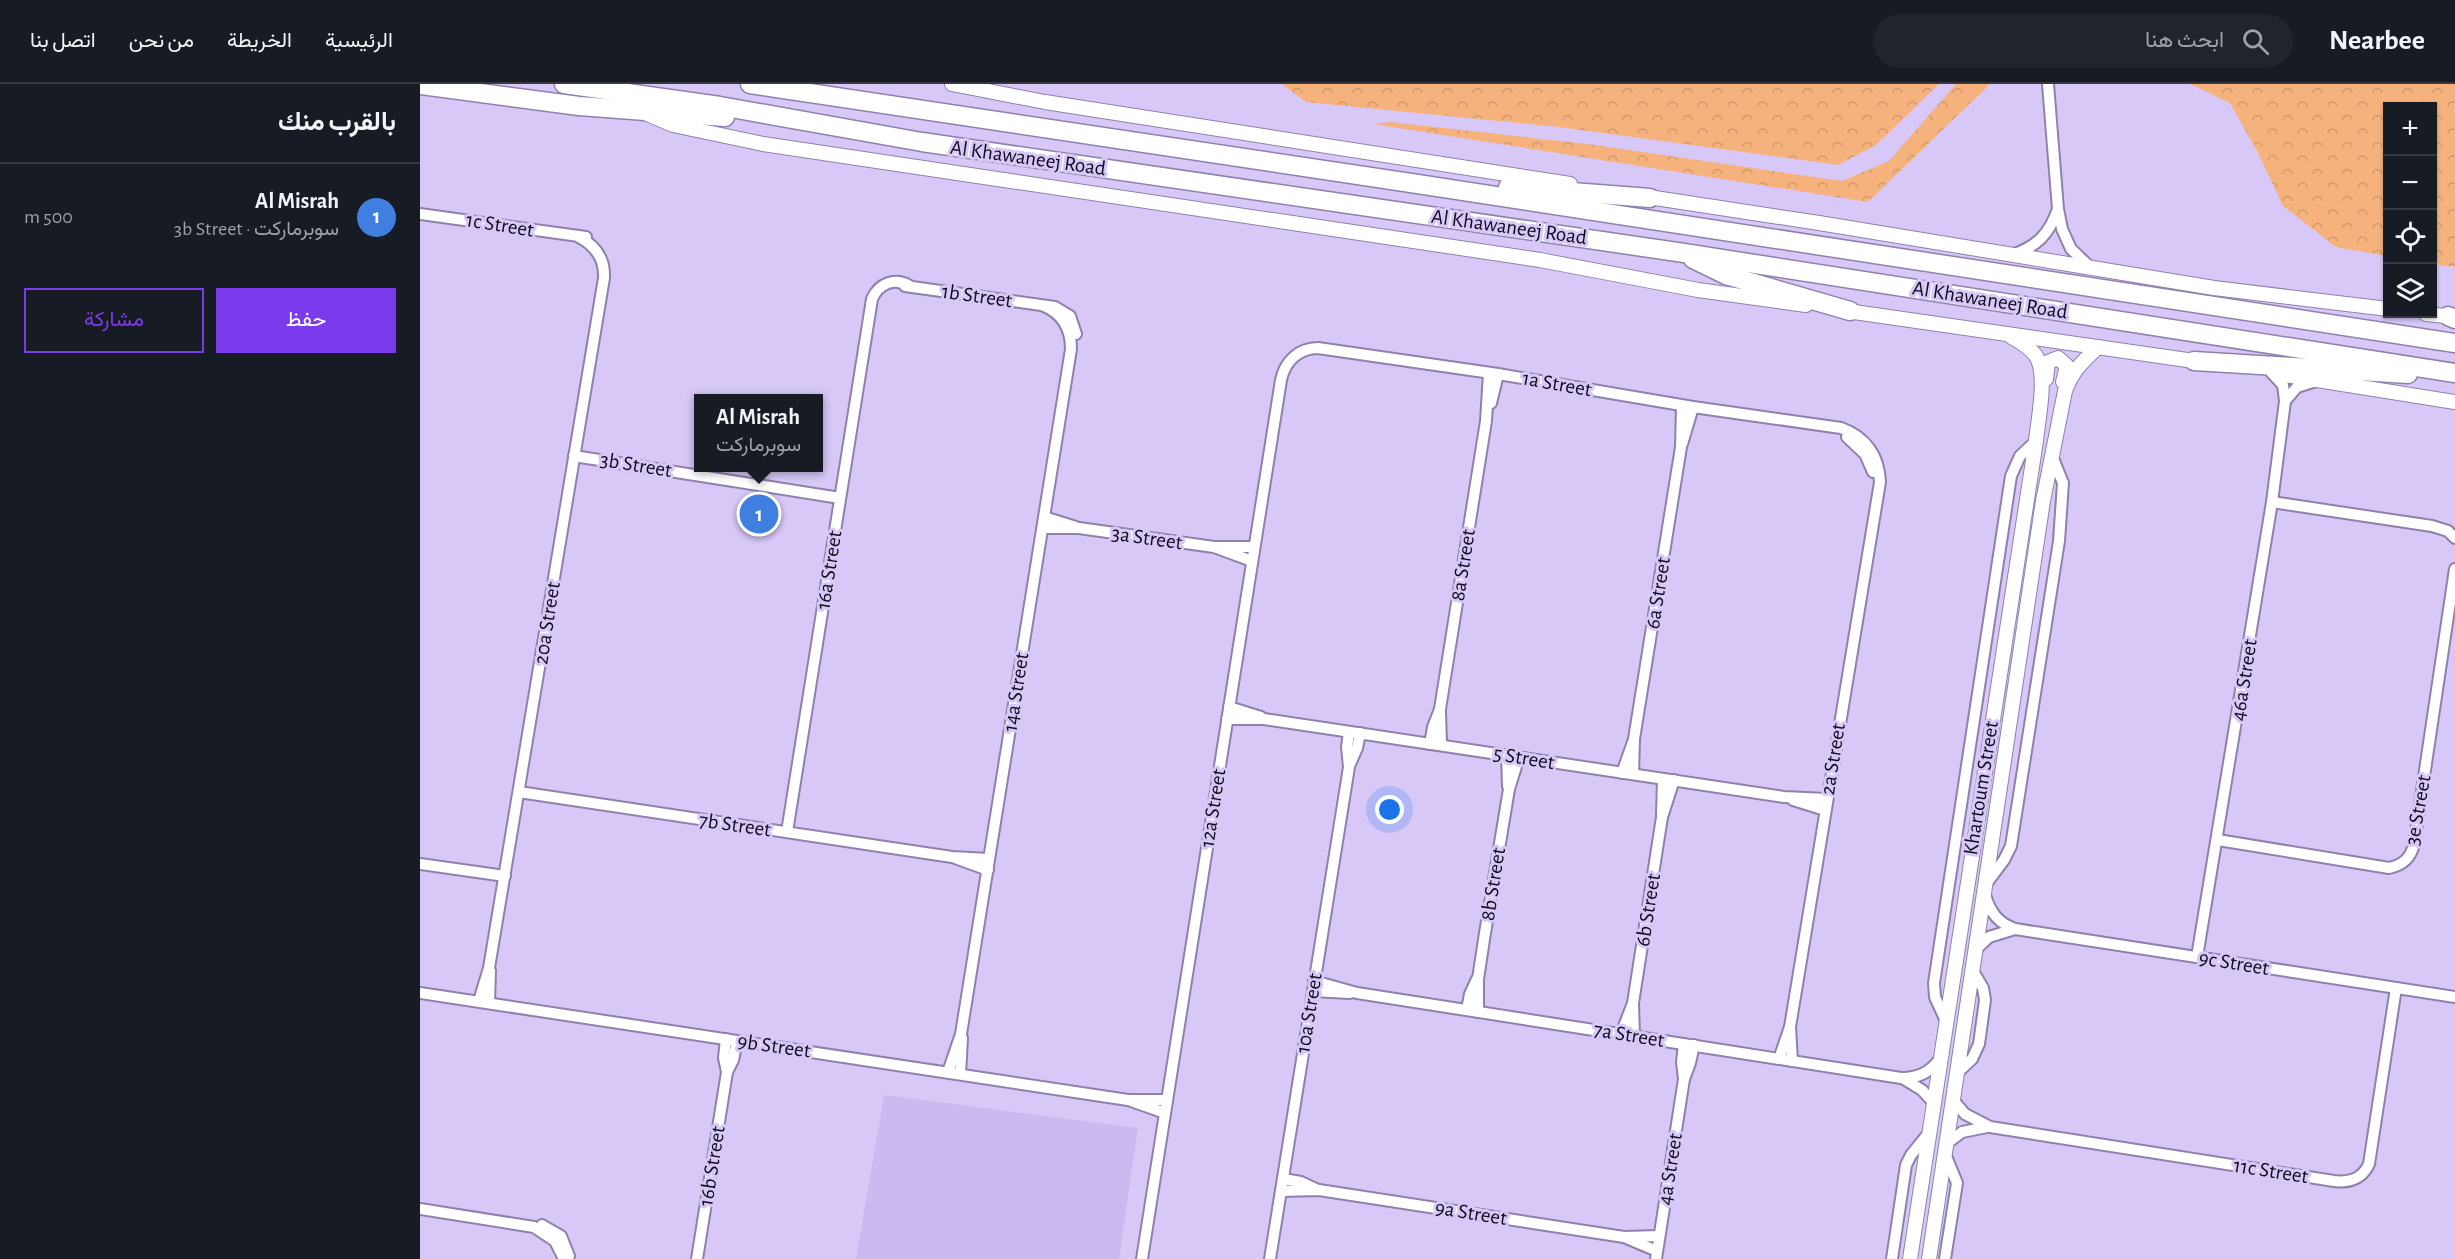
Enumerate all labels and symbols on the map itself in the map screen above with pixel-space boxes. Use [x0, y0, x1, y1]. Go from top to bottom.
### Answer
street label: Al Khawaneej Road [949, 137, 1107, 179]
street label: Al Khawaneej Road [1430, 206, 1588, 248]
street label: 1c Street [465, 209, 536, 241]
street label: Al Khawaneej Road [1911, 277, 2069, 323]
street label: 1b Street [940, 281, 1014, 311]
street label: 1a Street [1521, 368, 1594, 400]
street label: 3b Street [599, 449, 674, 481]
pin: 1 [740, 492, 778, 536]
street label: 3a Street [1110, 523, 1184, 553]
street label: 8a Street [1447, 527, 1479, 602]
street label: 16a Street [812, 529, 846, 611]
street label: 6a Street [1642, 555, 1674, 630]
street label: 20a Street [530, 580, 564, 666]
street label: 46a Street [2227, 637, 2261, 722]
street label: 14a Street [999, 651, 1033, 733]
street label: Khartoum Street [1960, 719, 2002, 857]
street label: 2a Street [1817, 721, 1849, 796]
street label: 5 Street [1492, 743, 1556, 773]
street label: 12a Street [1196, 767, 1230, 849]
street label: 3e Street [2401, 773, 2435, 847]
your location [1375, 795, 1404, 824]
street label: 7b Street [698, 810, 773, 840]
street label: 8b Street [1477, 846, 1509, 922]
street label: 6b Street [1632, 872, 1664, 948]
street label: 9c Street [2197, 947, 2271, 979]
street label: 10a Street [1292, 971, 1326, 1055]
street label: 7a Street [1592, 1019, 1666, 1051]
street label: 9b Street [736, 1030, 812, 1062]
street label: 16b Street [695, 1124, 729, 1208]
street label: 4a Street [1654, 1131, 1686, 1207]
street label: 11c Street [2232, 1155, 2310, 1187]
street label: 9a Street [1434, 1197, 1509, 1229]

